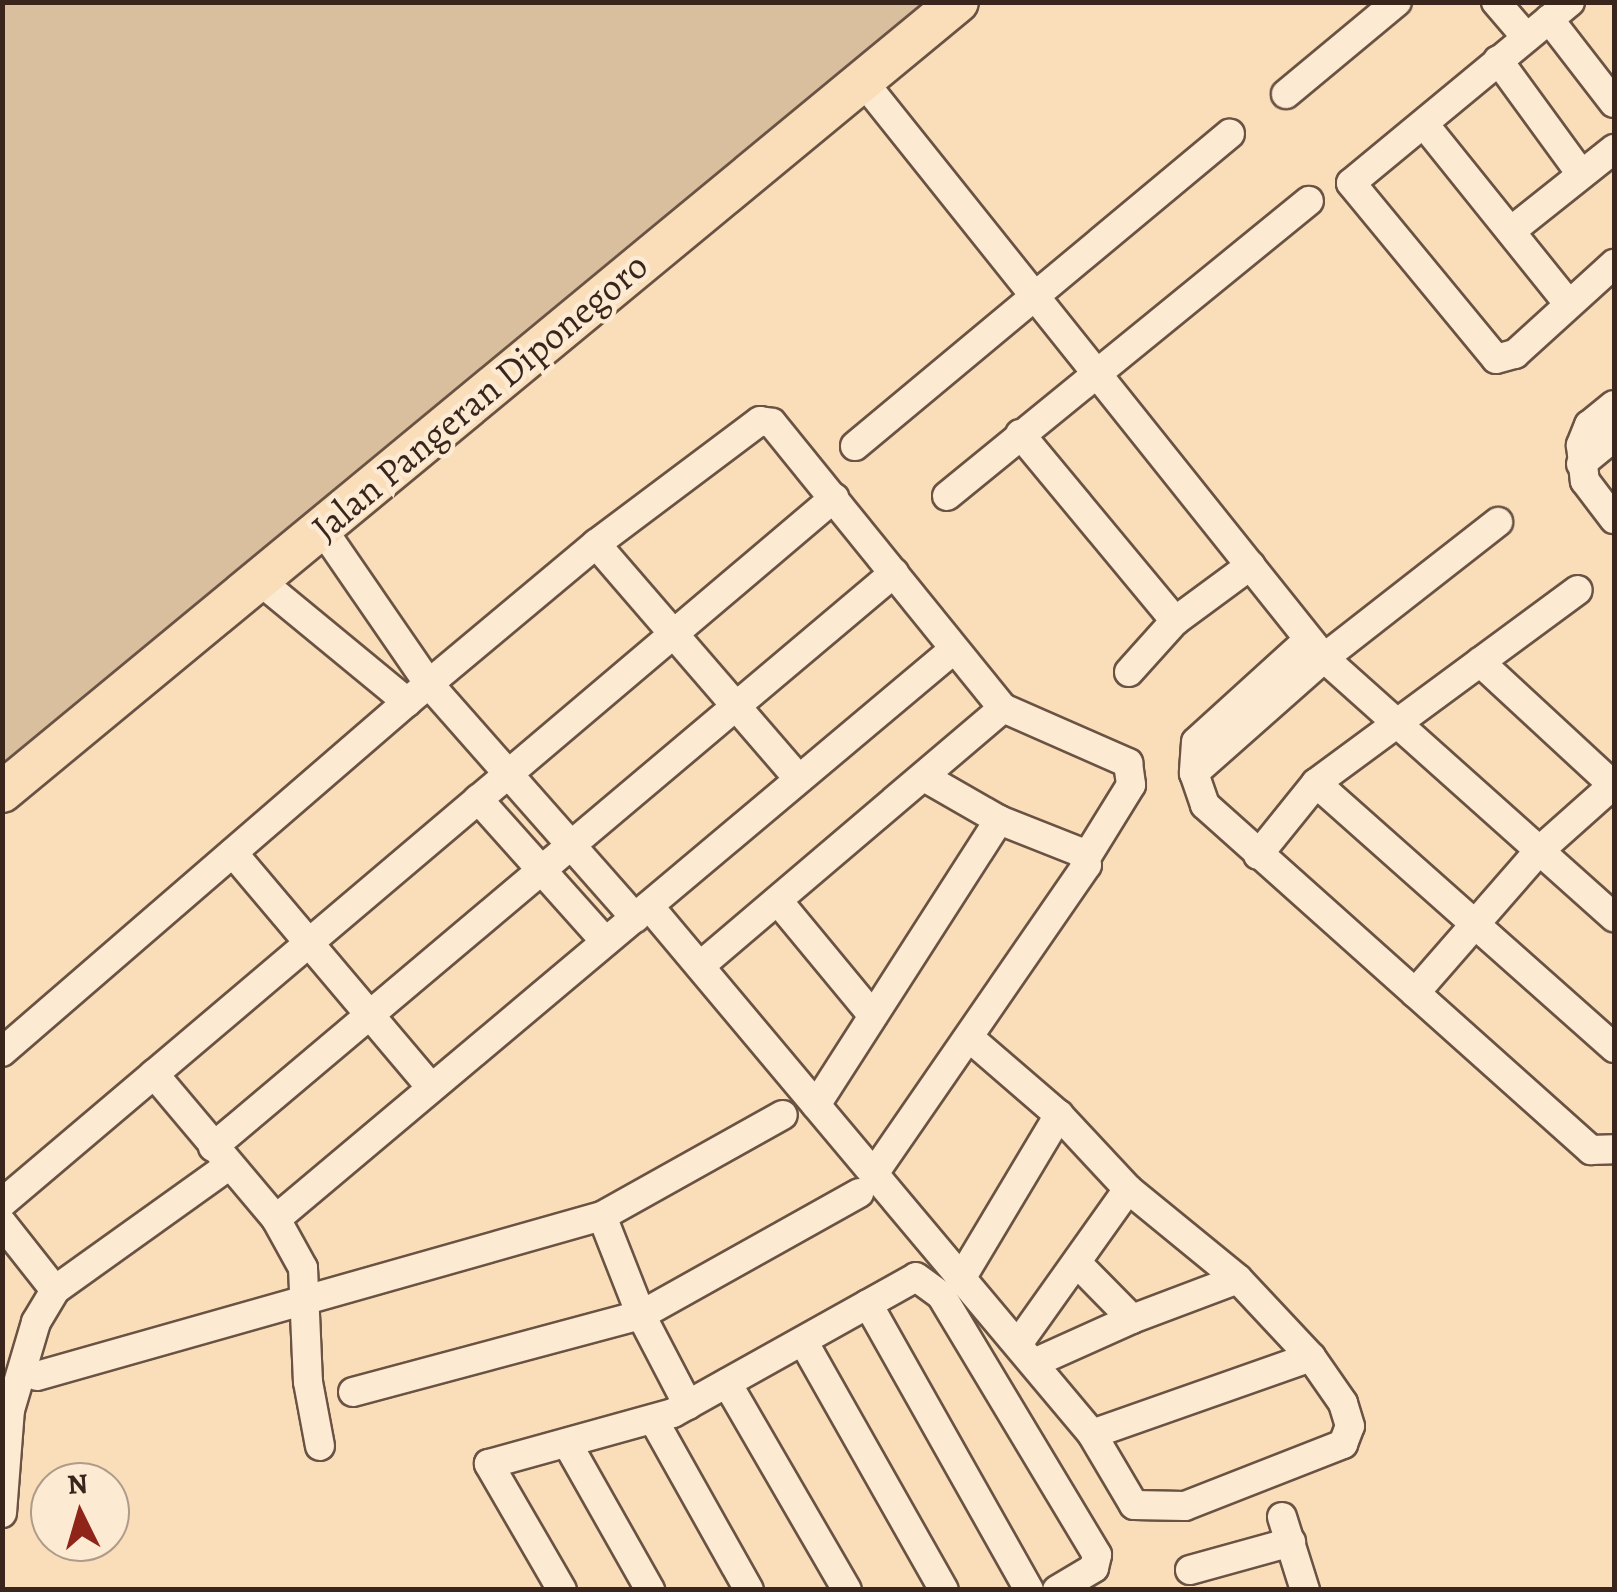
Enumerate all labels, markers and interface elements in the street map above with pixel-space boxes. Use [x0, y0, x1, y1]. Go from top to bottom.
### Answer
street label: Jalan Pangeran Diponegoro [303, 243, 657, 551]
north arrow [30, 1462, 130, 1562]
text: N [66, 1464, 89, 1504]

